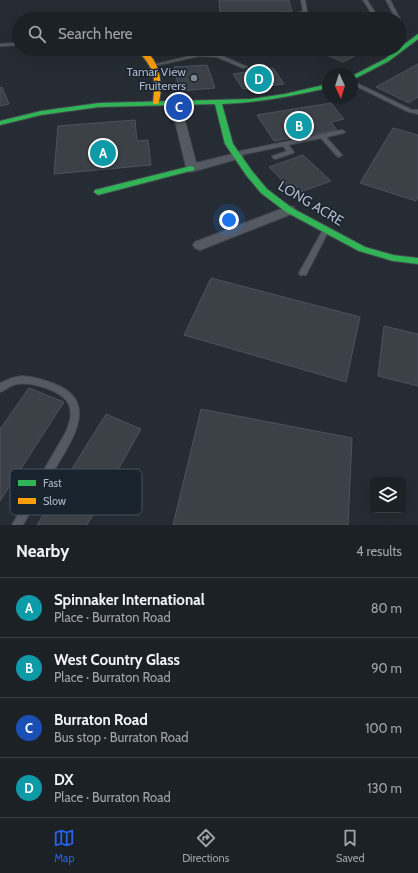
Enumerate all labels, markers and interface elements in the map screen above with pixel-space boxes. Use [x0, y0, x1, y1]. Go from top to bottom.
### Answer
search box [12, 12, 406, 56]
icon: search [26, 23, 48, 45]
text: Search here [58, 25, 133, 43]
place label: Tamar View Fruiterers [127, 64, 186, 93]
pin: D [246, 64, 272, 94]
north arrow [322, 68, 358, 104]
marker: Tamar View Fruiterers [189, 73, 199, 83]
pin: C [166, 92, 192, 122]
pin: B [286, 111, 312, 141]
pin: A [90, 138, 116, 168]
street label: LONG ACRE [275, 176, 347, 230]
your location [219, 210, 239, 230]
legend [10, 469, 142, 515]
text: Fast [43, 476, 62, 490]
map controls [370, 477, 406, 513]
button: layers [370, 477, 406, 513]
text: Slow [43, 494, 66, 508]
text: Nearby [16, 541, 69, 561]
text: 4 results [356, 543, 402, 559]
text: Spinnaker International [54, 591, 205, 609]
text: A [25, 600, 33, 616]
text: 80 m [371, 600, 402, 616]
text: Place · Burraton Road [54, 609, 171, 625]
text: West Country Glass [54, 651, 180, 669]
text: B [25, 660, 33, 676]
text: 90 m [371, 660, 402, 676]
text: Place · Burraton Road [54, 669, 171, 685]
text: Burraton Road [54, 711, 148, 729]
text: C [25, 720, 33, 736]
text: 100 m [365, 720, 402, 736]
text: Bus stop · Burraton Road [54, 729, 188, 745]
text: DX [54, 771, 74, 789]
text: D [24, 780, 34, 796]
text: 130 m [367, 780, 402, 796]
text: Place · Burraton Road [54, 789, 171, 805]
tab: Map [53, 827, 75, 865]
tab: Directions [182, 827, 229, 865]
tab: Saved [336, 827, 365, 865]

